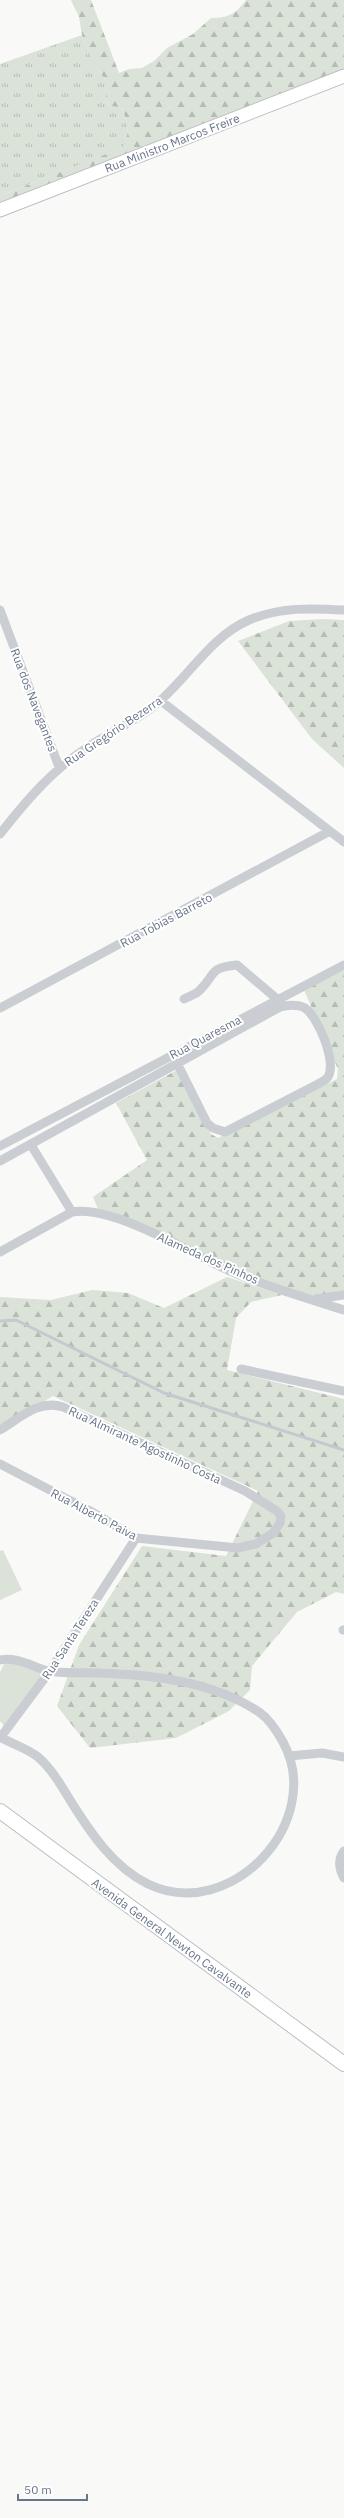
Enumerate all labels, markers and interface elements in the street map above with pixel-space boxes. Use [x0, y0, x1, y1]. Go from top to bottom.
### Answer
street label: Rua Ministro Marcos Freire [102, 110, 242, 176]
street label: Rua dos Navegantes [7, 646, 61, 754]
street label: Rua Gregório Bezerra [61, 692, 165, 769]
street label: Rua Tobias Barreto [117, 889, 215, 951]
street label: Rua Quaresma [167, 1012, 244, 1062]
street label: Alameda dos Pinhos [155, 1229, 261, 1287]
street label: Rua Almirante Agostinho Costa [66, 1403, 224, 1487]
street label: Rua Alberto Paiva [48, 1485, 140, 1543]
street label: Rua Santa Tereza [38, 1595, 102, 1682]
street label: Avenida General Newton Cavalvante [89, 1875, 255, 2002]
scale bar [18, 2476, 87, 2502]
text: 50 m [24, 2482, 52, 2497]

